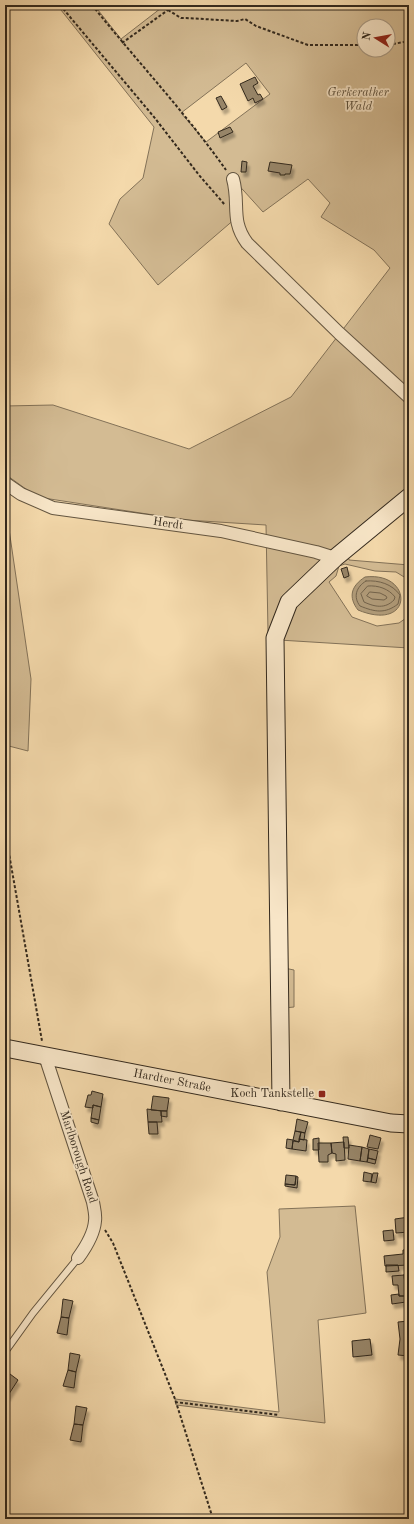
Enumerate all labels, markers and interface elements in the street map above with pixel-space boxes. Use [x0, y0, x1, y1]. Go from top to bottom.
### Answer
north arrow [356, 18, 396, 58]
text: N [361, 31, 374, 42]
park label: Gerkerather Wald [327, 87, 390, 113]
street label: Herdt [152, 516, 184, 532]
street label: Hardter Straße [132, 1068, 212, 1095]
place label: Koch Tankstelle [230, 1088, 314, 1100]
marker: Koch Tankstelle [317, 1089, 327, 1099]
street label: Marlborough Road [57, 1109, 99, 1205]

